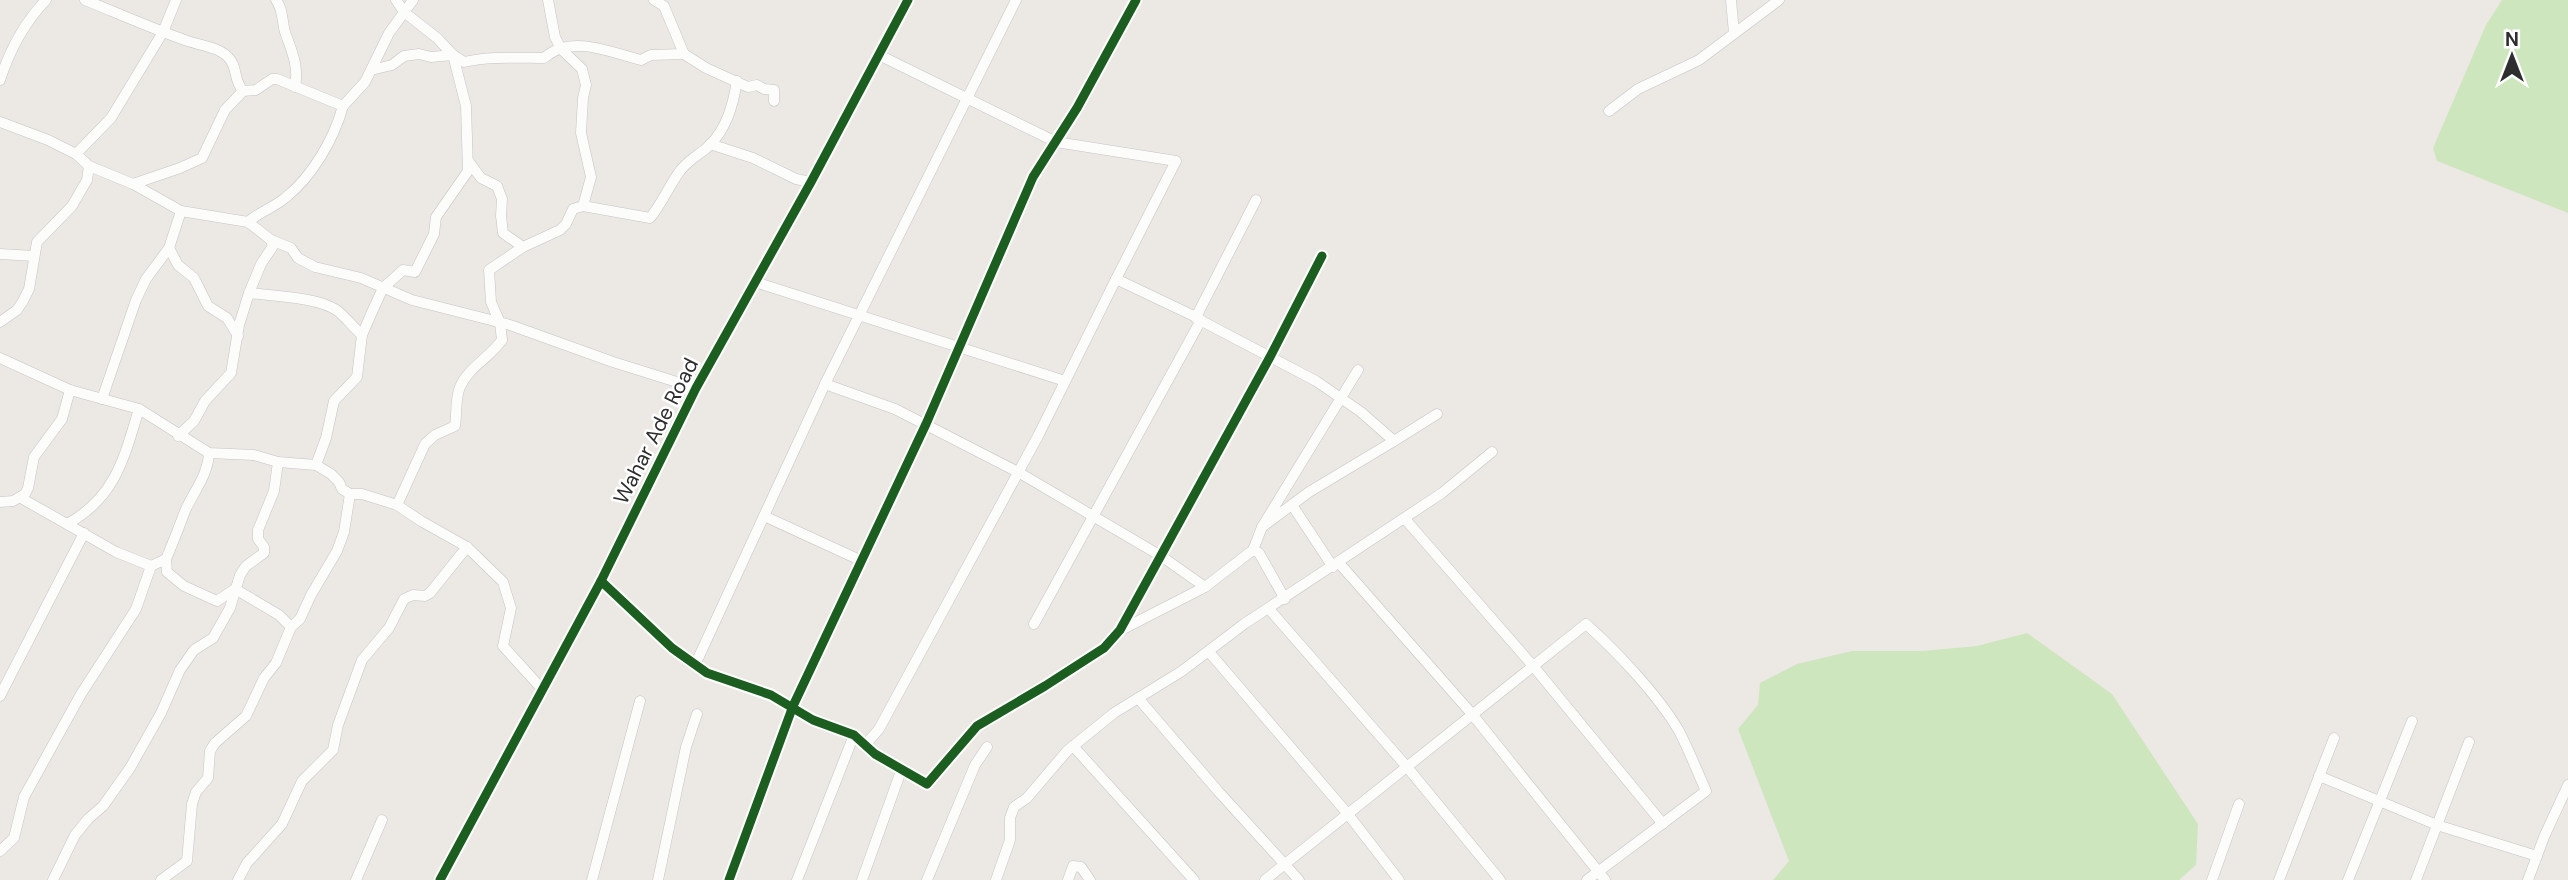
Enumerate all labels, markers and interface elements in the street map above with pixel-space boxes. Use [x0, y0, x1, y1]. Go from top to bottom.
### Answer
north arrow [2477, 21, 2547, 91]
text: N [2505, 27, 2519, 52]
street label: Wahar Ade Road [607, 353, 705, 509]

